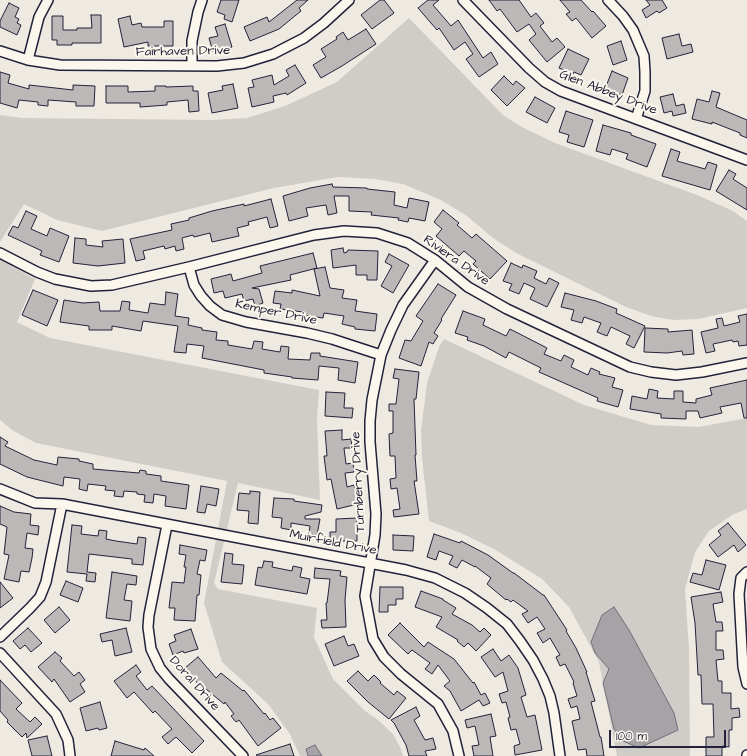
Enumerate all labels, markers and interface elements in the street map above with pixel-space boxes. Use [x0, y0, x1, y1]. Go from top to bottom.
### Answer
street label: Fairhaven Drive [136, 43, 230, 61]
street label: Glen Abbey Drive [557, 67, 659, 119]
street label: Riviera Drive [420, 232, 492, 290]
street label: Kemper Drive [234, 297, 318, 329]
street label: Turnberry Drive [349, 431, 369, 533]
street label: Muirfield Drive [288, 527, 378, 559]
street label: Doral Drive [165, 653, 223, 715]
scale bar [611, 722, 728, 748]
text: 100 m [616, 728, 647, 745]

